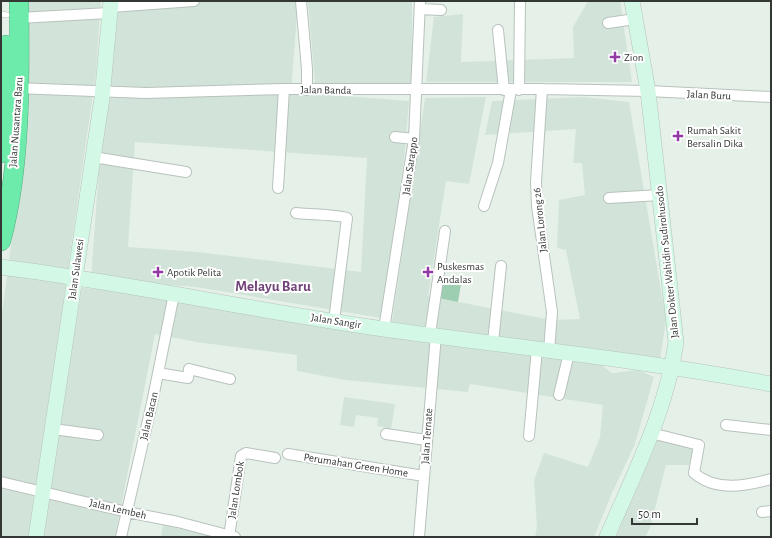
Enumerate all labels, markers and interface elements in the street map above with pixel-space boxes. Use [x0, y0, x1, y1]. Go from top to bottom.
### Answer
marker: Zion [609, 51, 621, 63]
place label: Zion [624, 52, 643, 63]
street label: Jalan Nusantara Baru [7, 76, 25, 167]
street label: Jalan Banda [301, 84, 351, 96]
street label: Jalan Buru [687, 88, 732, 102]
place label: Rumah Sakit Bersalin Dika [687, 125, 743, 149]
marker: Rumah Sakit Bersalin Dika [672, 130, 684, 142]
street label: Jalan Sarappo [400, 136, 420, 196]
street label: Jalan Dokter Wahidin Sudirohusodo [654, 185, 680, 339]
street label: Jalan Lorong 26 [531, 187, 549, 253]
street label: Jalan Sulawesi [66, 238, 86, 300]
place label: Puskesmas Andalas [437, 261, 484, 285]
marker: Apotik Pelita [152, 266, 164, 278]
marker: Puskesmas Andalas [422, 266, 434, 278]
place label: Apotik Pelita [167, 267, 221, 278]
district label: Melayu Baru [235, 279, 311, 294]
street label: Jalan Sangir [310, 312, 362, 330]
street label: Jalan Bacan [138, 391, 160, 441]
street label: Jalan Ternate [420, 408, 434, 464]
street label: Perumahan Green Home [303, 451, 409, 479]
street label: Jalan Lombok [226, 460, 246, 520]
street label: Jalan Lembeh [88, 497, 148, 521]
scale bar [632, 500, 697, 526]
text: 50 m [638, 508, 661, 520]

